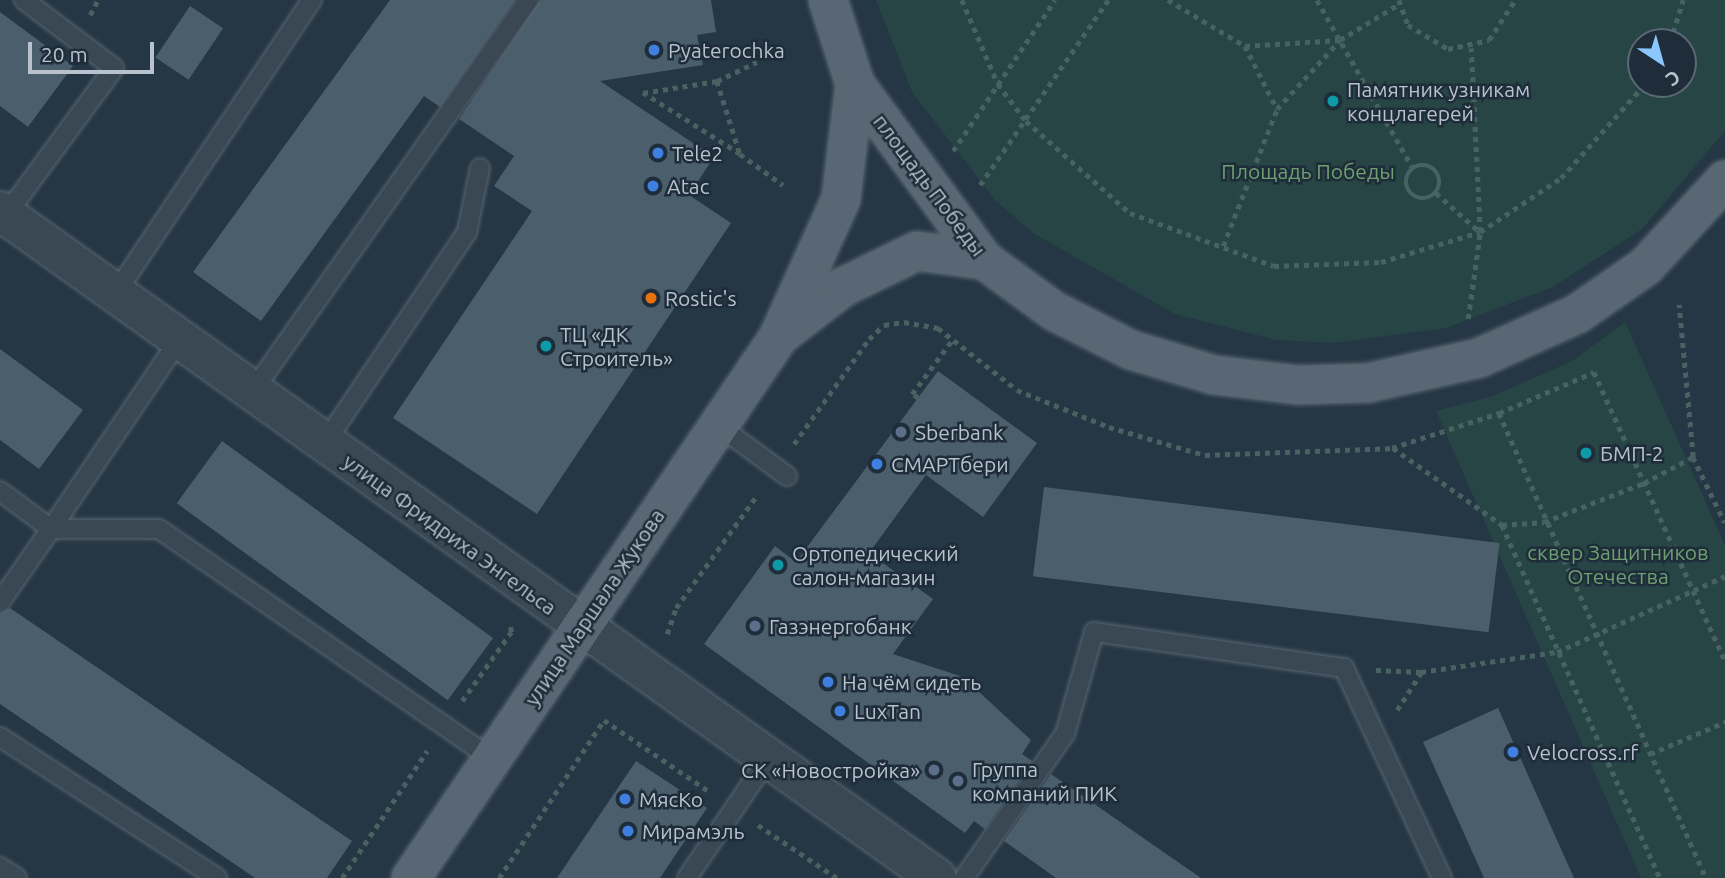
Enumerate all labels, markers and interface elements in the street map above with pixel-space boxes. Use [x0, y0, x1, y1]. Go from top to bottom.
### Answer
scale bar [32, 28, 158, 72]
north arrow [1627, 28, 1697, 98]
place label: Pyaterochka [668, 37, 785, 63]
text: 20 m [41, 42, 88, 66]
marker: Pyaterochka [646, 42, 662, 58]
text: С [1662, 66, 1685, 91]
place label: Памятник узникам концлагерей [1347, 76, 1530, 126]
marker: Памятник узникам концлагерей [1325, 93, 1341, 109]
street label: площадь Победы [868, 109, 992, 261]
place label: Tele2 [672, 140, 723, 166]
marker: Tele2 [650, 145, 666, 161]
park label: Площадь Победы [1221, 158, 1395, 184]
place label: Atac [667, 173, 709, 199]
marker: Atac [645, 178, 661, 194]
place label: Rostic's [665, 285, 737, 311]
marker: Rostic's [643, 290, 659, 306]
place label: ТЦ «ДК Строитель» [560, 321, 673, 371]
marker: ТЦ «ДК Строитель» [538, 338, 554, 354]
place label: Sberbank [915, 419, 1004, 445]
marker: Sberbank [893, 424, 909, 440]
place label: БМП-2 [1600, 440, 1664, 466]
marker: БМП-2 [1578, 445, 1594, 461]
street label: улица Фридриха Энгельса [339, 448, 561, 620]
place label: СМАРТбери [891, 451, 1009, 477]
marker: СМАРТбери [869, 456, 885, 472]
street label: улица Маршала Жукова [519, 504, 669, 710]
park label: сквер Защитников Отечества [1527, 539, 1709, 589]
place label: Ортопедический салон-магазин [792, 540, 959, 590]
marker: Ортопедический салон-магазин [770, 557, 786, 573]
place label: Газэнергобанк [769, 613, 912, 639]
marker: Газэнергобанк [747, 618, 763, 634]
place label: На чём сидеть [842, 669, 981, 695]
marker: На чём сидеть [820, 674, 836, 690]
place label: LuxTan [854, 698, 921, 724]
marker: LuxTan [832, 703, 848, 719]
place label: Velocross.rf [1527, 739, 1638, 765]
marker: Velocross.rf [1505, 744, 1521, 760]
place label: Группа компаний ПИК [972, 756, 1117, 806]
place label: СК «Новостройка» [741, 757, 920, 783]
marker: СК «Новостройка» [926, 762, 942, 778]
marker: Группа компаний ПИК [950, 773, 966, 789]
place label: МясКо [639, 786, 703, 812]
marker: МясКо [617, 791, 633, 807]
place label: Мирамэль [642, 818, 744, 844]
marker: Мирамэль [620, 823, 636, 839]

